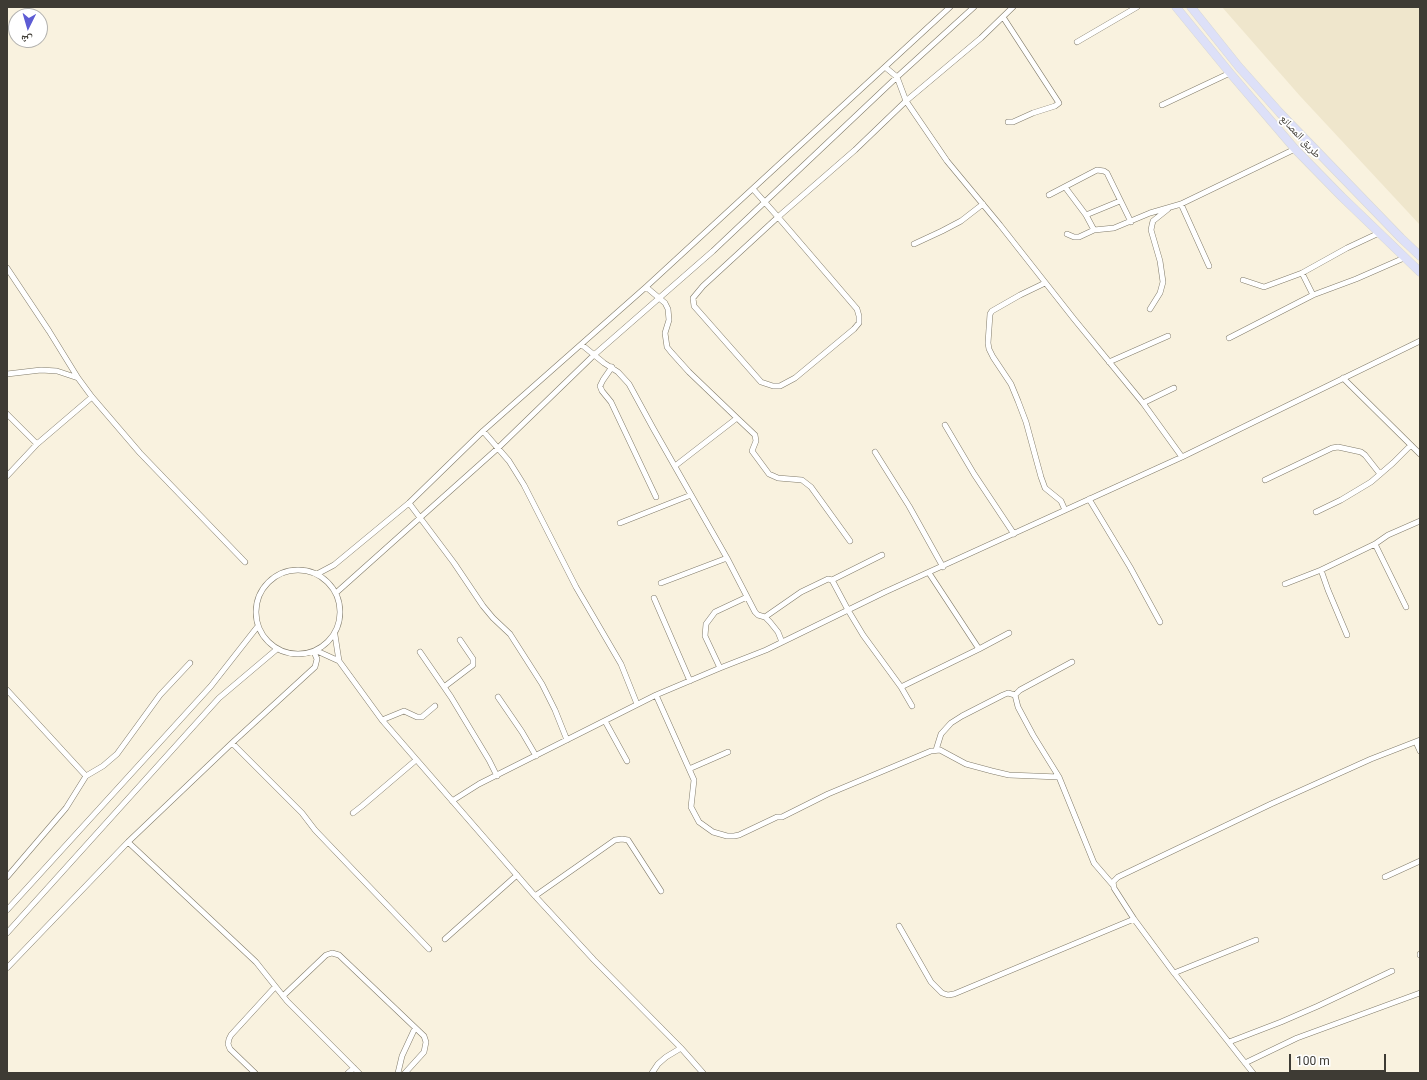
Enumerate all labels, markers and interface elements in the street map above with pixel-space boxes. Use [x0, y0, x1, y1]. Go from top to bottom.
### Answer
north arrow [8, 8, 48, 48]
text: ش [21, 32, 33, 46]
street label: طريق المصانع [1277, 113, 1323, 161]
scale bar [1291, 1046, 1388, 1072]
text: 100 m [1296, 1054, 1330, 1068]

